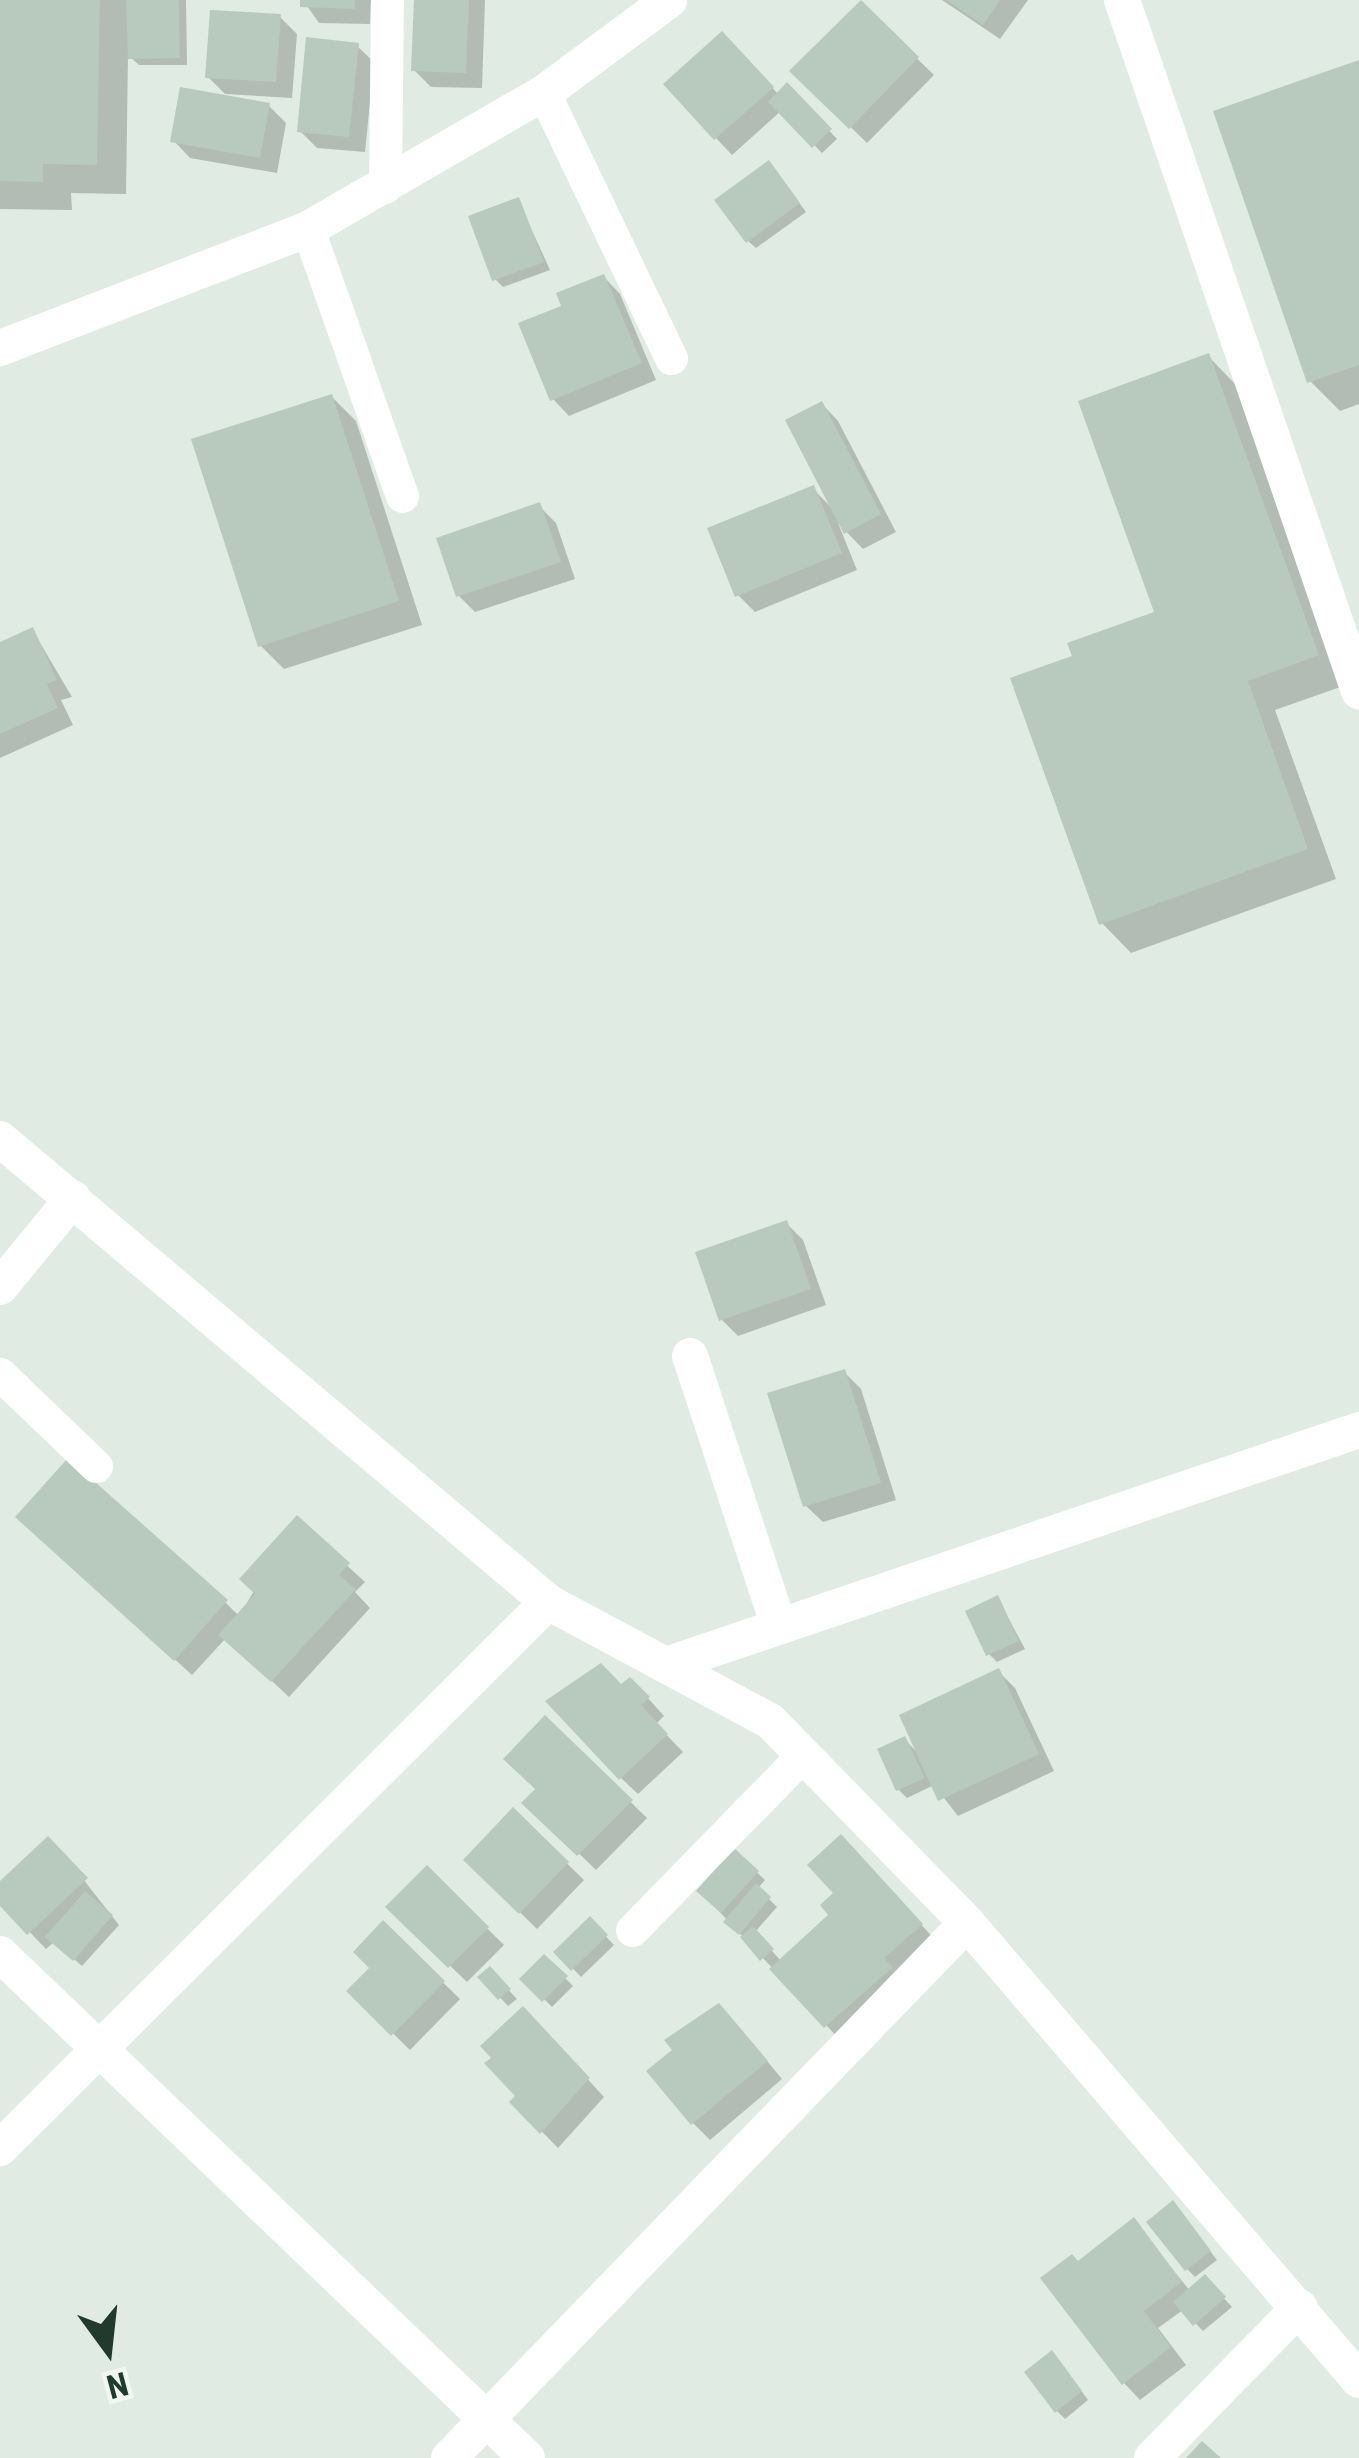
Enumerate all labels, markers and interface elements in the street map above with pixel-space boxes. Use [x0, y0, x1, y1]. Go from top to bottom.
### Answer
north arrow [48, 2290, 168, 2410]
text: N [103, 2364, 132, 2407]

